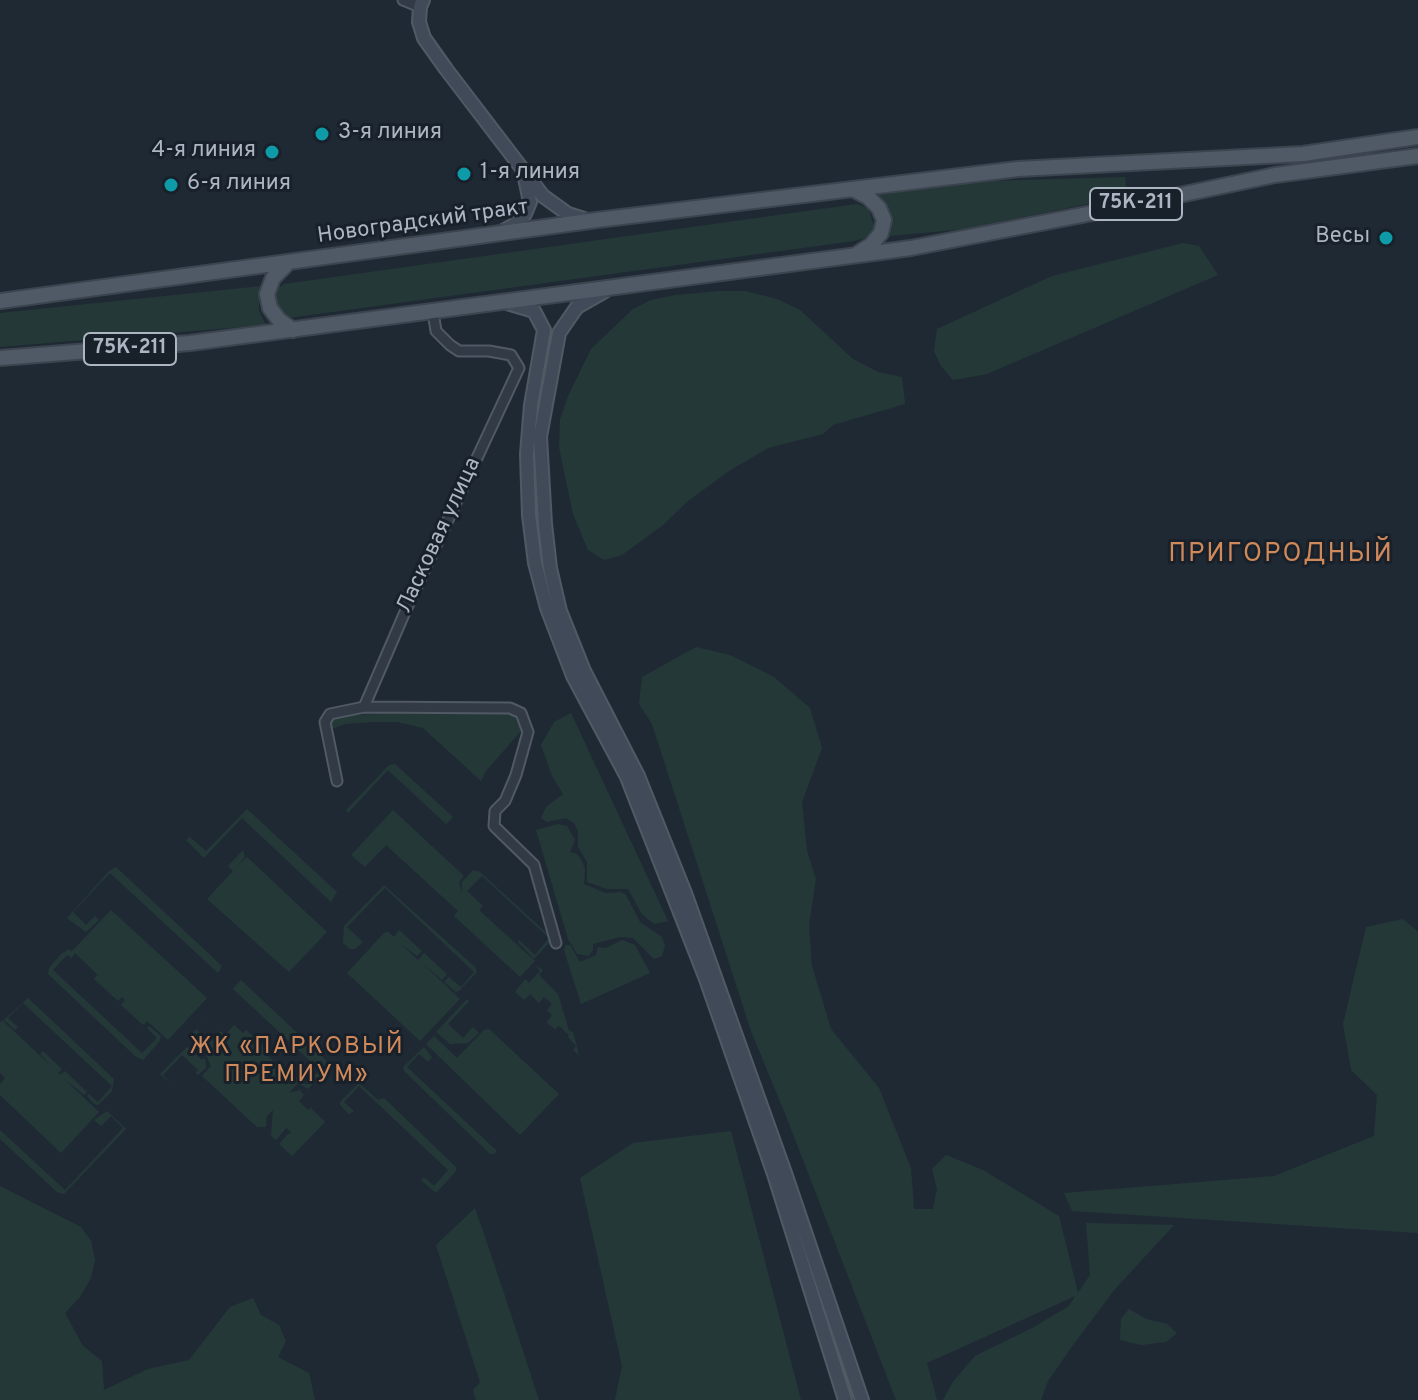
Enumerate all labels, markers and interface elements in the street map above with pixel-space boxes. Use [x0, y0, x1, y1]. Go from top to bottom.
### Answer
place label: 3-я линия [338, 121, 442, 147]
marker: 3-я линия [313, 125, 331, 143]
place label: 4-я линия [152, 139, 256, 165]
marker: 4-я линия [263, 143, 281, 161]
place label: 1-я линия [480, 161, 580, 187]
marker: 1-я линия [455, 165, 473, 183]
place label: 6-я линия [187, 172, 291, 198]
marker: 6-я линия [162, 176, 180, 194]
road number: 75К-211 [1090, 188, 1182, 220]
street label: Новоградский тракт [316, 195, 530, 251]
place label: Весы [1315, 225, 1370, 251]
marker: Весы [1377, 229, 1395, 247]
road number: 75К-211 [84, 333, 176, 365]
street label: Ласковая улица [392, 454, 488, 618]
district label: ПРИГОРОДНЫЙ [1168, 540, 1394, 572]
district label: ЖК «ПАРКОВЫЙ ПРЕМИУМ» [189, 1034, 405, 1090]

